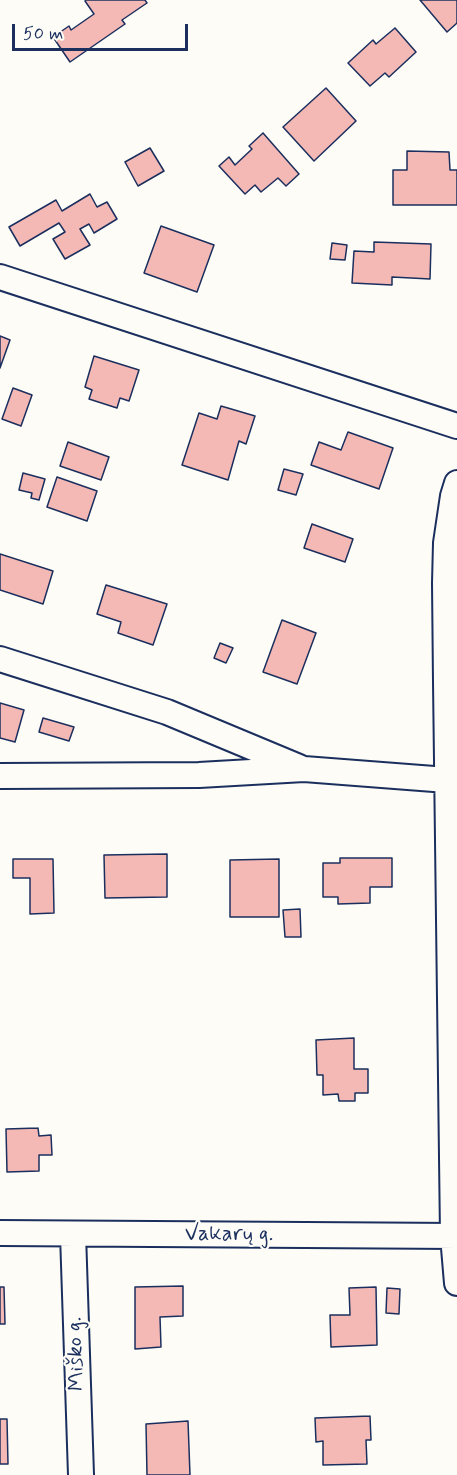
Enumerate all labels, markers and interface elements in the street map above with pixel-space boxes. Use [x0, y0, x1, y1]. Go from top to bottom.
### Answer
scale bar [15, 12, 190, 50]
text: 50 m [23, 22, 63, 46]
street label: Vakarų g. [185, 1222, 273, 1248]
street label: Miško g. [63, 1316, 91, 1392]

